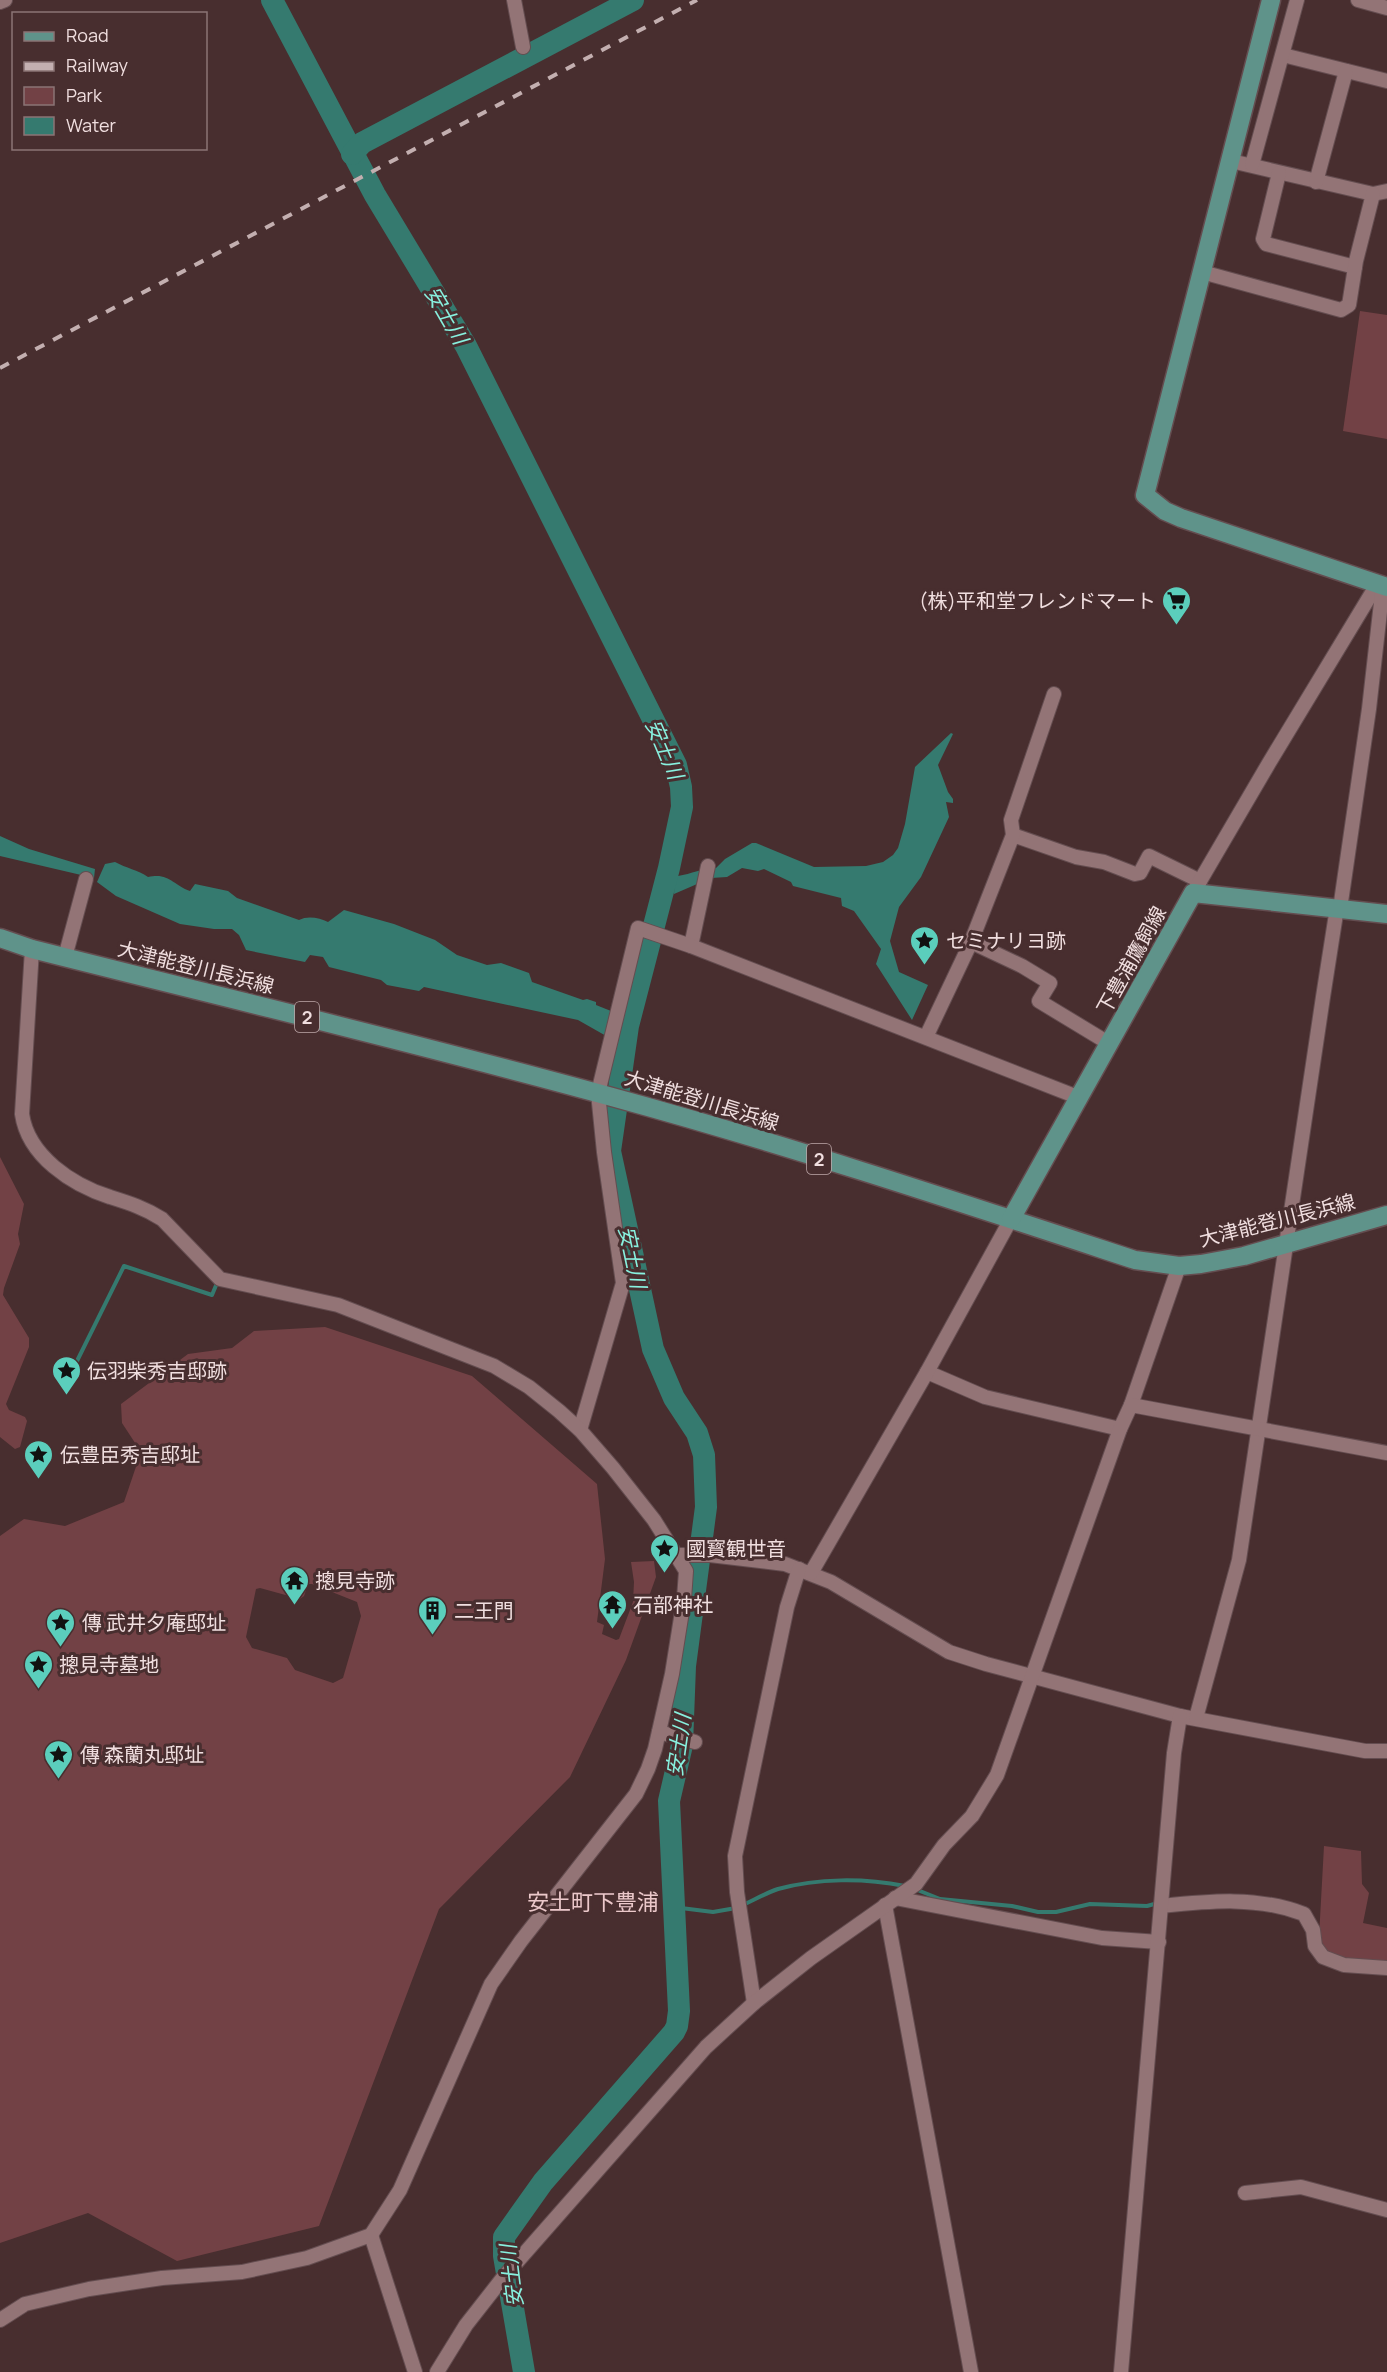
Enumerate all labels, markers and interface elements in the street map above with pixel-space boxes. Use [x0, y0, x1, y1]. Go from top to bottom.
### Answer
legend [12, 12, 207, 150]
text: Road [66, 23, 109, 47]
text: Railway [66, 53, 128, 77]
text: Park [66, 83, 103, 107]
text: Water [66, 113, 116, 137]
water label: 安土川 [419, 281, 476, 351]
supermarket icon: (株)平和堂フレンドマート [1161, 584, 1193, 626]
place label: (株)平和堂フレンドマート [919, 587, 1156, 614]
water label: 安土川 [640, 715, 691, 785]
street label: 下豊浦鷹飼線 [1090, 901, 1172, 1019]
place icon: セミナリヨ跡 [909, 924, 941, 966]
place label: セミナリヨ跡 [946, 927, 1066, 954]
street label: 大津能登川長浜線 [115, 935, 277, 999]
road number: 2 [295, 1002, 319, 1032]
street label: 大津能登川長浜線 [622, 1064, 782, 1136]
road number: 2 [807, 1144, 831, 1174]
street label: 大津能登川長浜線 [1196, 1188, 1358, 1252]
water label: 安土川 [613, 1223, 654, 1293]
place icon: 伝羽柴秀吉邸跡 [50, 1354, 82, 1396]
place label: 伝羽柴秀吉邸跡 [87, 1357, 227, 1384]
place icon: 伝豊臣秀吉邸址 [23, 1438, 55, 1480]
place label: 伝豊臣秀吉邸址 [60, 1441, 200, 1468]
place icon: 國寳観世音 [649, 1532, 681, 1574]
place label: 國寳観世音 [686, 1535, 786, 1562]
temple icon: 摠見寺跡 [278, 1564, 310, 1606]
place label: 摠見寺跡 [315, 1567, 395, 1594]
temple icon: 石部神社 [596, 1588, 628, 1630]
place label: 石部神社 [633, 1591, 713, 1618]
building icon: 二王門 [417, 1594, 449, 1636]
place label: 二王門 [454, 1597, 514, 1624]
place icon: 傳 武井夕庵邸址 [45, 1606, 77, 1648]
place label: 傳 武井夕庵邸址 [82, 1609, 226, 1636]
place icon: 摠見寺墓地 [22, 1648, 54, 1690]
place label: 摠見寺墓地 [59, 1651, 159, 1678]
water label: 安土川 [660, 1710, 697, 1778]
place icon: 傳 森蘭丸邸址 [43, 1738, 75, 1780]
place label: 傳 森蘭丸邸址 [80, 1741, 204, 1768]
district label: 安土町下豊浦 [527, 1887, 659, 1917]
water label: 安土川 [493, 2241, 529, 2309]

